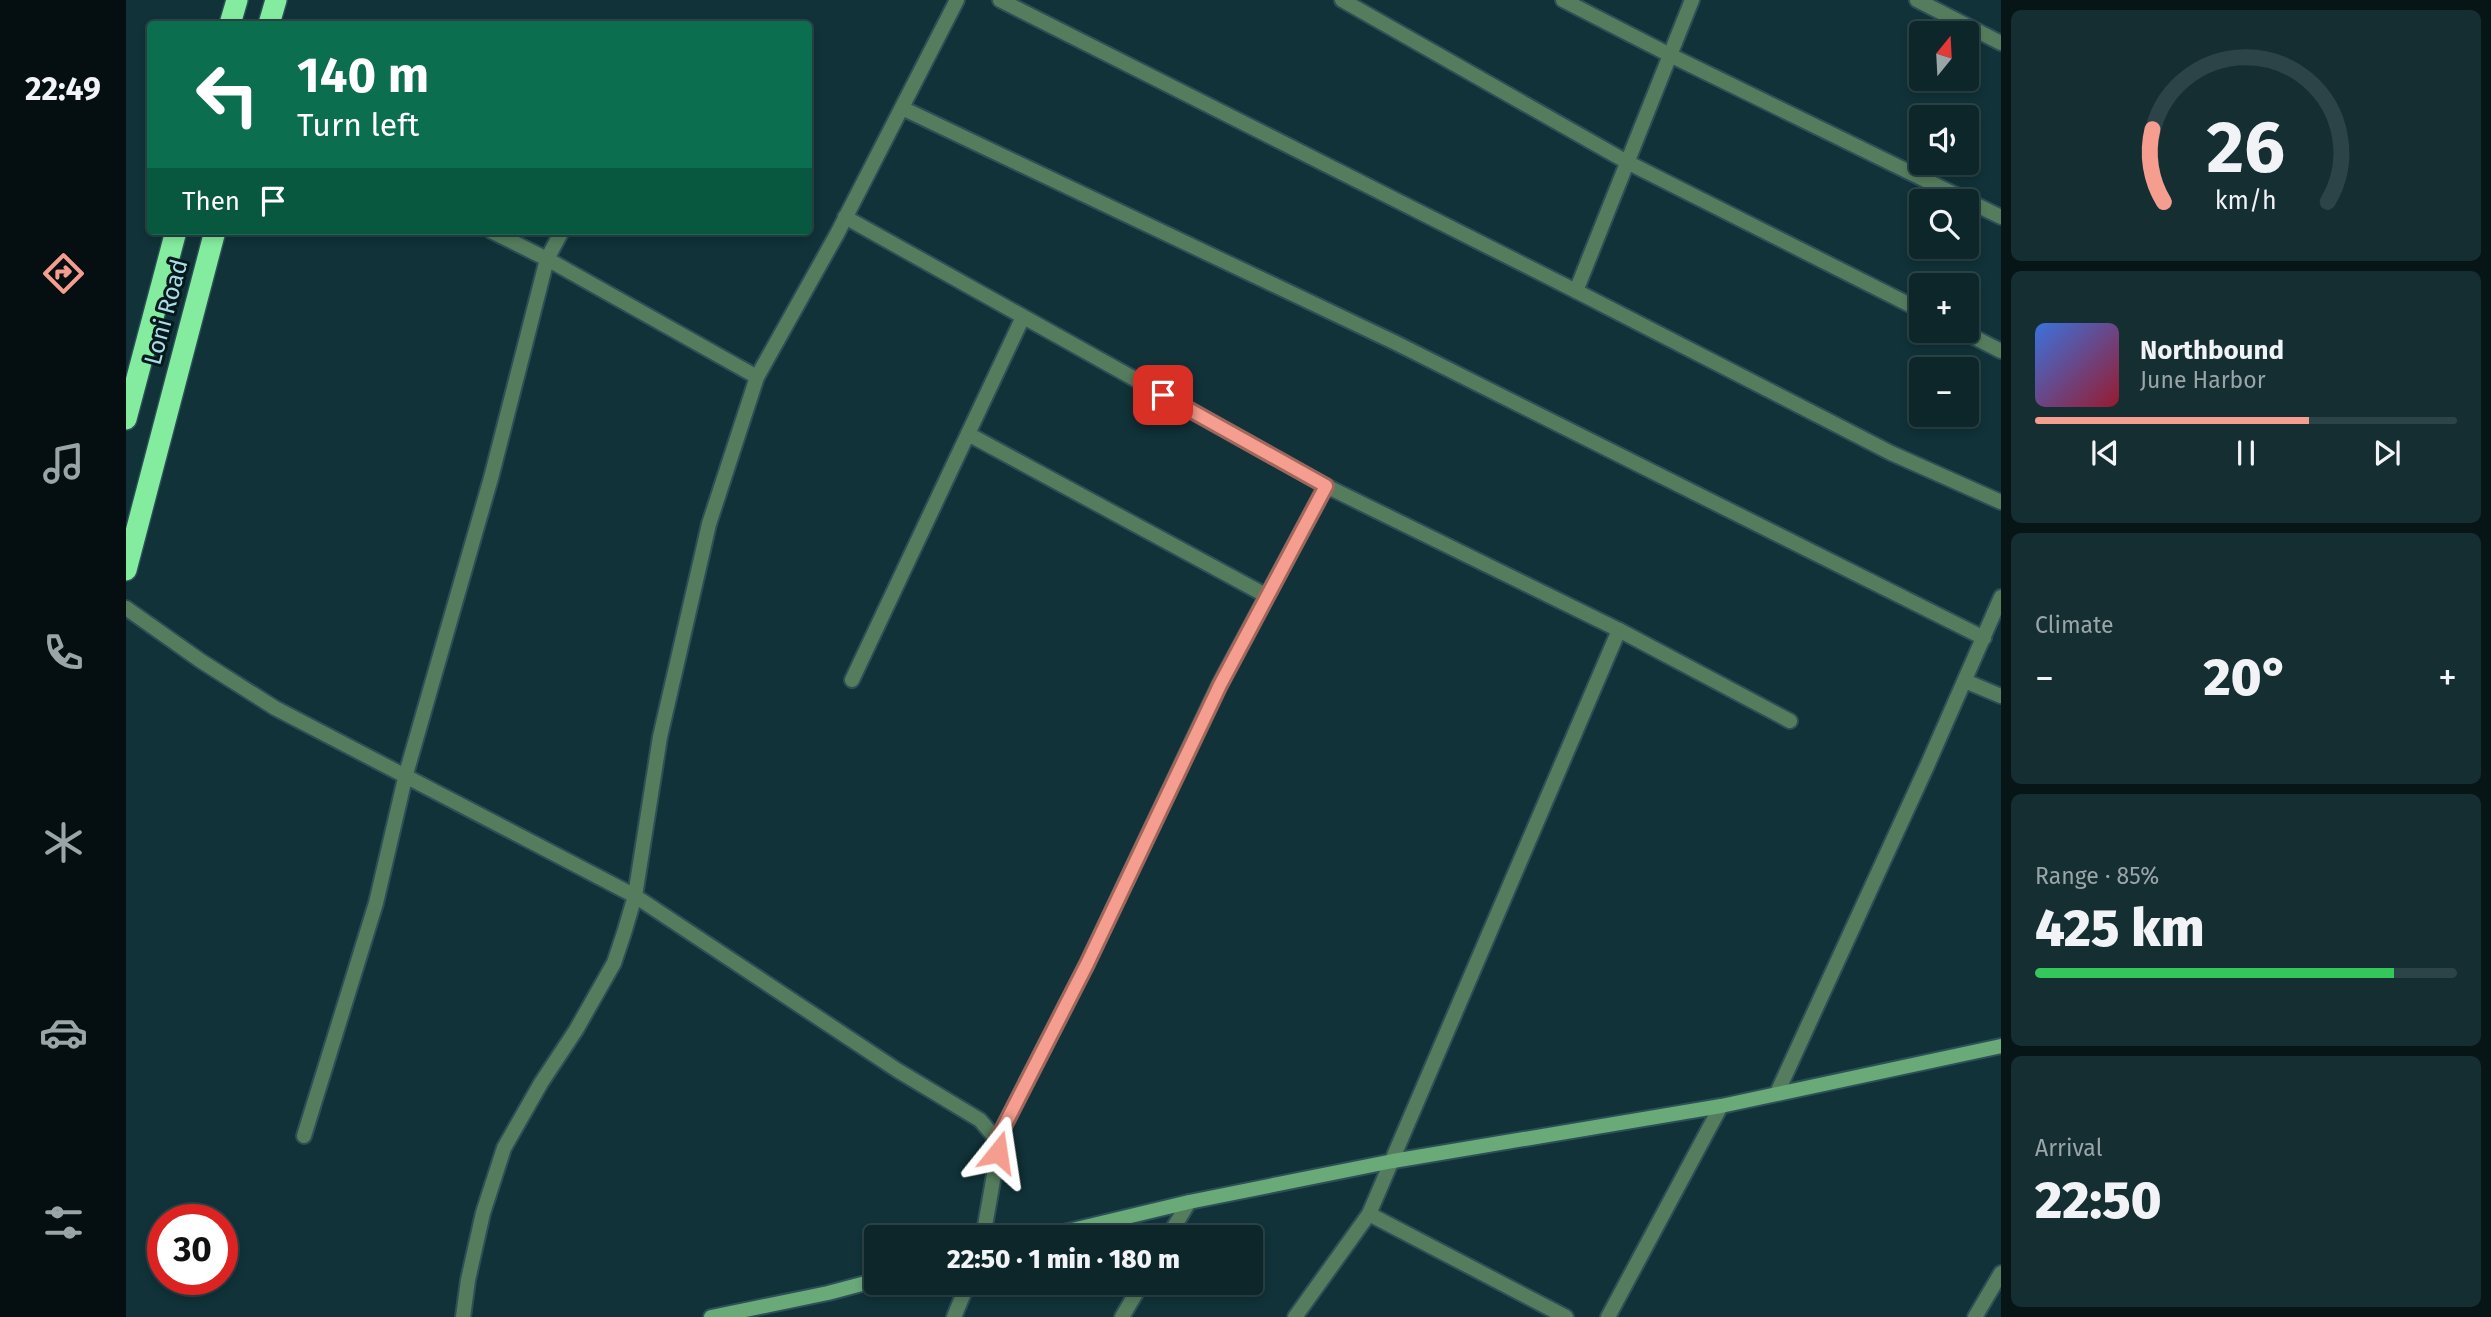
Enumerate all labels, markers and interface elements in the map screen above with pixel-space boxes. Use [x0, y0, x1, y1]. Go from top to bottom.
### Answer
north arrow [1909, 21, 1979, 91]
map controls [1909, 21, 1979, 427]
text: 140 m [297, 46, 429, 105]
icon: left [182, 49, 273, 140]
text: 22:49 [25, 70, 101, 108]
text: 26 [2207, 104, 2285, 191]
button: sound [1909, 105, 1979, 175]
text: Turn left [297, 106, 419, 144]
icon: arrive [254, 182, 292, 220]
text: Then [182, 186, 240, 217]
text: km/h [2215, 186, 2277, 216]
button: search [1909, 189, 1979, 259]
icon: directions [39, 249, 88, 298]
street label: Loni Road [139, 256, 193, 368]
button: + [1909, 273, 1979, 343]
text: Northbound [2140, 335, 2284, 366]
button: − [1909, 357, 1979, 427]
pin [1133, 365, 1193, 425]
text: June Harbor [2140, 366, 2266, 394]
icon: arrive [1144, 376, 1182, 414]
icon: previous [2086, 434, 2124, 472]
icon: pause [2227, 434, 2265, 472]
icon: next [2368, 434, 2406, 472]
icon: music [39, 439, 88, 488]
text: Climate [2035, 611, 2114, 639]
icon: phone [39, 628, 88, 677]
text: 20° [2203, 646, 2289, 709]
text: − [2035, 655, 2054, 701]
text: + [2438, 655, 2457, 701]
icon: climate [39, 818, 88, 867]
text: Range · 85% [2035, 862, 2159, 890]
text: 425 km [2035, 897, 2204, 960]
icon: car [39, 1008, 88, 1057]
position arrow [961, 1115, 1035, 1189]
text: Arrival [2035, 1134, 2102, 1162]
text: 22:50 [2035, 1169, 2162, 1232]
icon: filters [39, 1198, 88, 1247]
speed limit sign: 30 [147, 1204, 238, 1295]
text: 22:50 · 1 min · 180 m [947, 1244, 1180, 1275]

